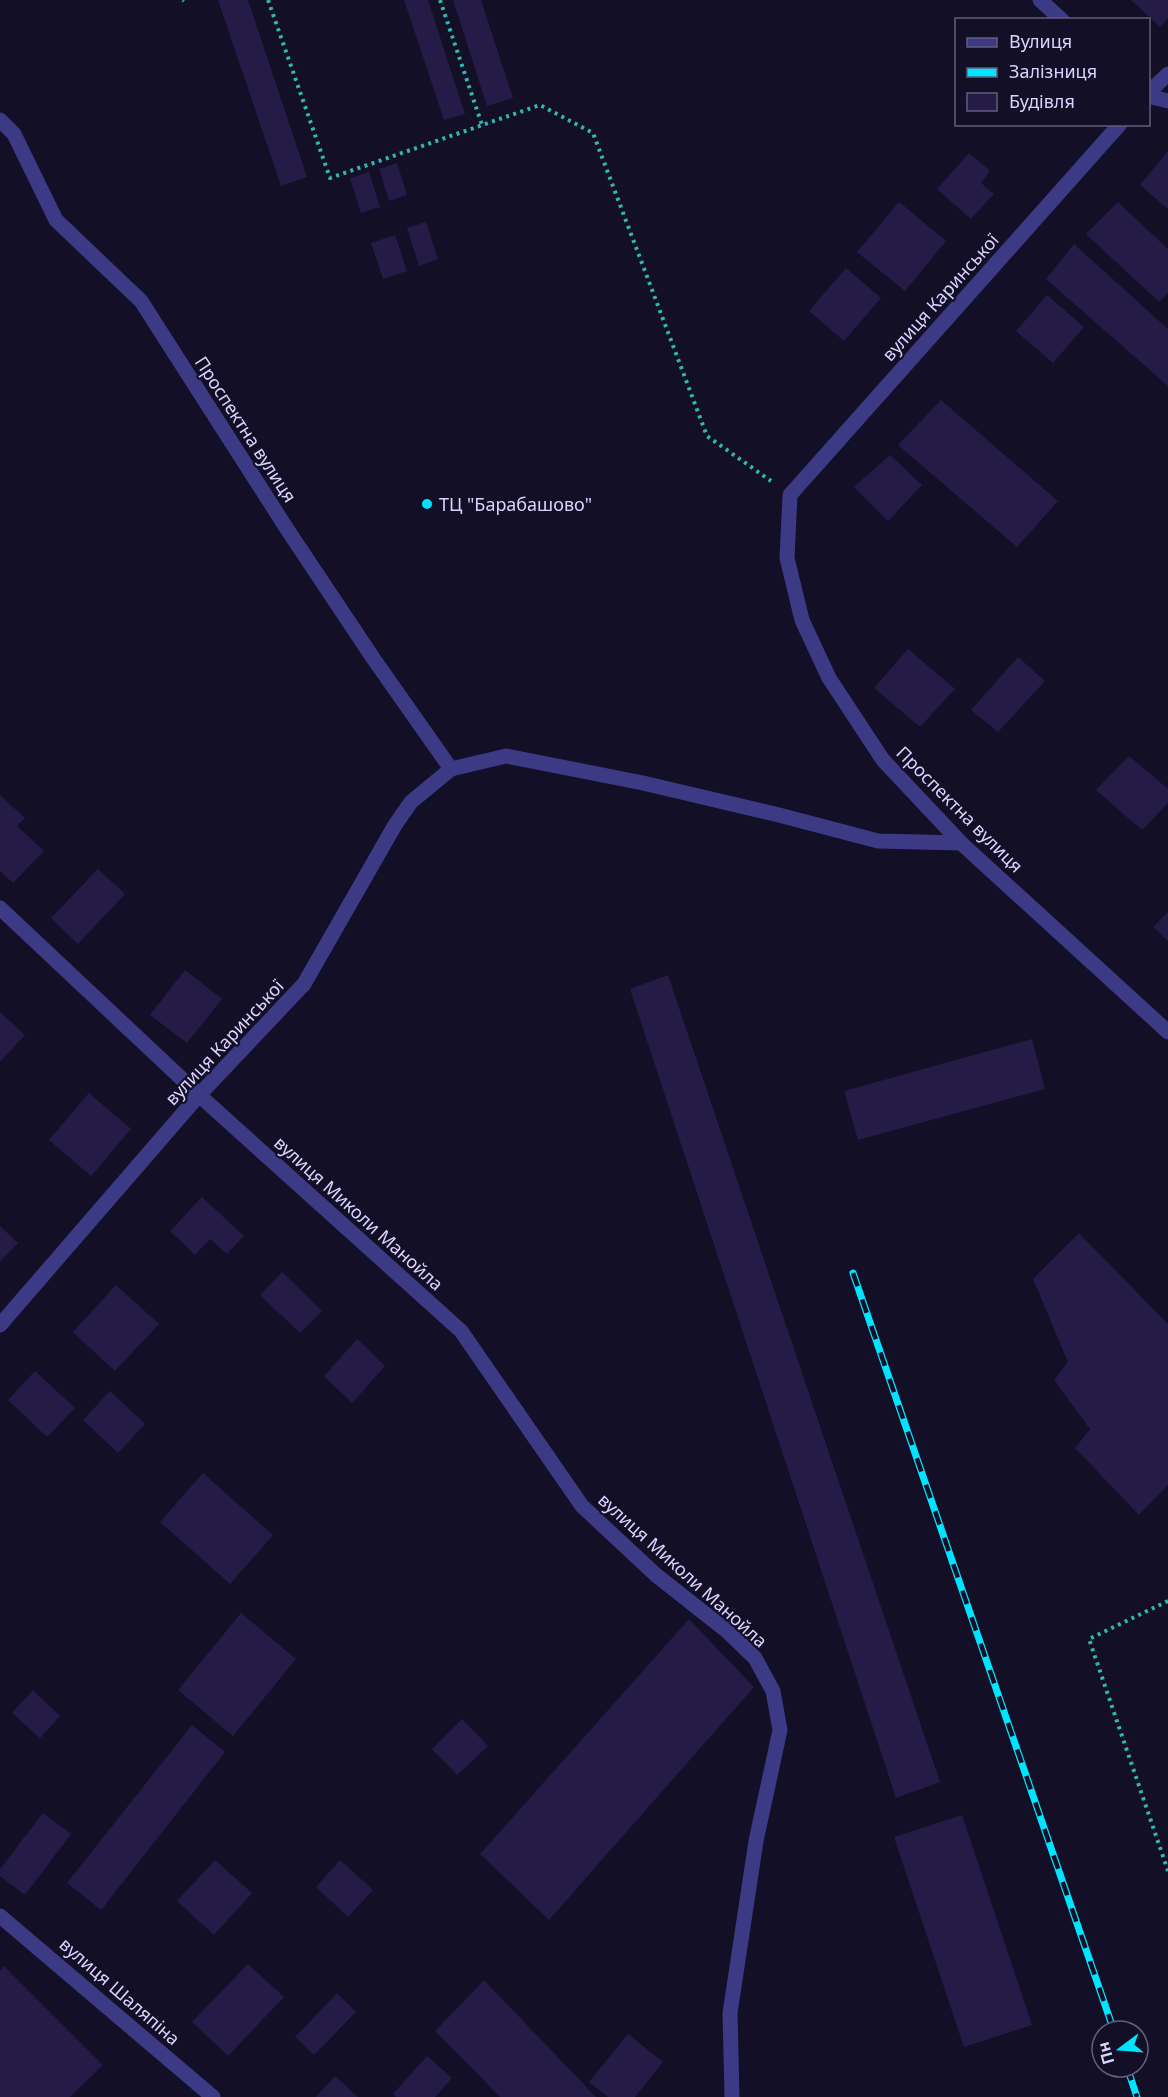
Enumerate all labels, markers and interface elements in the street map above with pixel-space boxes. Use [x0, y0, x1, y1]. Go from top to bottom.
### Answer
legend [955, 18, 1150, 126]
text: Вулиця [1009, 29, 1072, 53]
text: Залізниця [1009, 59, 1097, 83]
text: Будівля [1009, 89, 1075, 113]
street label: вулиця Каринської [876, 228, 1004, 366]
street label: Проспектна вулиця [190, 351, 302, 507]
place label: ТЦ "Барабашово" [439, 492, 592, 516]
marker: ТЦ "Барабашово" [420, 497, 434, 511]
street label: Проспектна вулиця [892, 741, 1028, 877]
street label: вулиця Каринської [159, 974, 289, 1110]
street label: вулиця Миколи Манойла [269, 1131, 449, 1295]
street label: вулиця Миколи Манойла [593, 1488, 773, 1652]
street label: вулиця Шаляпіна [55, 1932, 185, 2050]
north arrow [1090, 2019, 1150, 2079]
text: Пн [1092, 2039, 1119, 2067]

